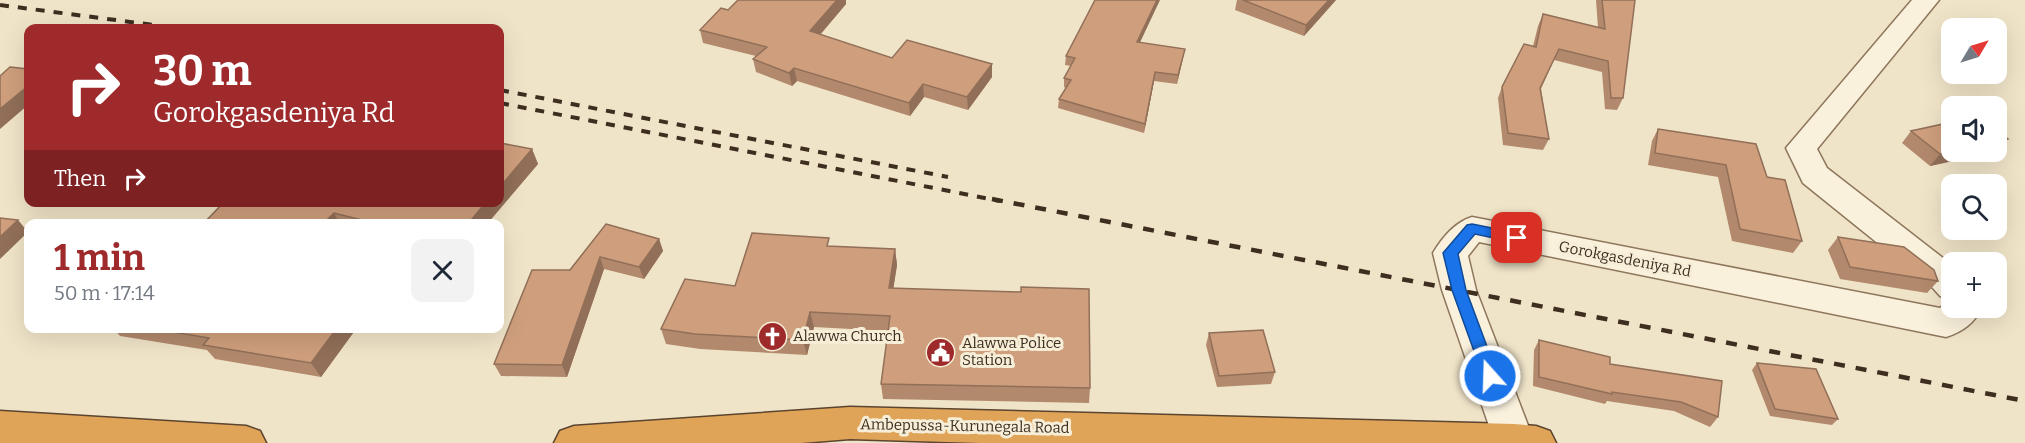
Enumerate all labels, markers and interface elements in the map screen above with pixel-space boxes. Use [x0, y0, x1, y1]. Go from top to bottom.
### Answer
north arrow [1941, 18, 2007, 84]
map controls [1941, 18, 2007, 318]
text: 30 m [153, 46, 252, 96]
icon: right [54, 48, 132, 126]
button: sound [1941, 96, 2007, 162]
text: Gorokgasdeniya Rd [153, 97, 395, 129]
icon: right [118, 162, 151, 195]
text: Then [54, 165, 106, 192]
button: search [1941, 174, 2007, 240]
pin [1491, 212, 1542, 263]
icon: arrive [1500, 221, 1533, 254]
text: 1 min [54, 236, 145, 280]
street label: Gorokgasdeniya Rd [1557, 237, 1693, 281]
button: close [411, 239, 474, 302]
button: + [1941, 252, 2007, 318]
text: 50 m · 17:14 [54, 281, 155, 305]
church icon: Alawwa Church [756, 320, 788, 352]
place label: Alawwa Church [793, 327, 902, 345]
place label: Alawwa Police Station [962, 334, 1061, 369]
public building icon: Alawwa Police Station [925, 336, 957, 368]
position arrow [1458, 344, 1522, 408]
street label: Ambepussa-Kurunegala Road [860, 415, 1070, 437]

